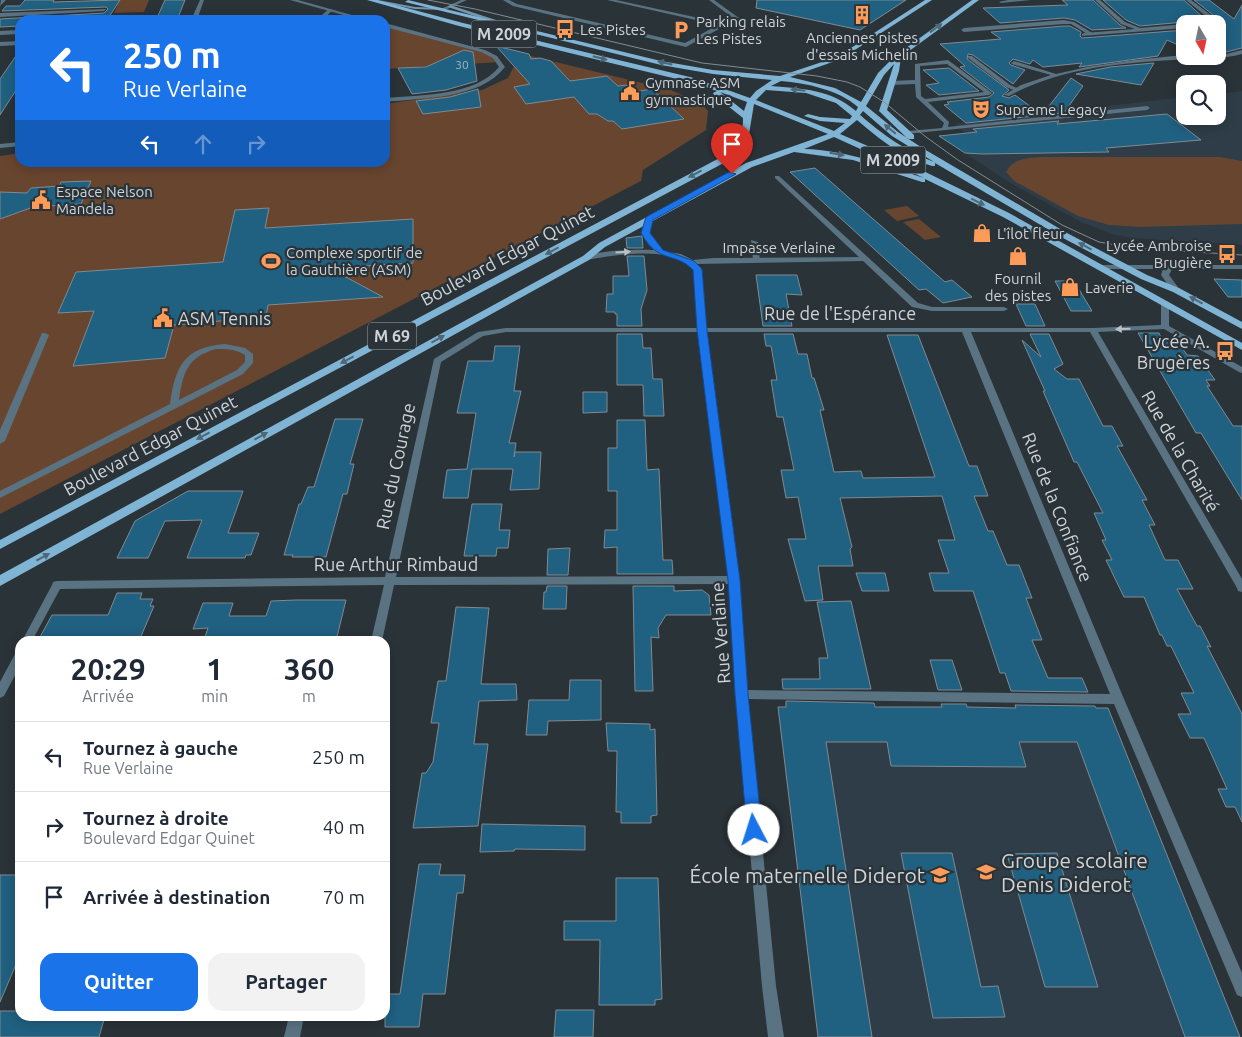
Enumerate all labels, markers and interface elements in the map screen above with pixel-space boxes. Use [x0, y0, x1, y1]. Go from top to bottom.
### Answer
building icon: Anciennes pistes d'essais Michelin [851, 4, 873, 26]
place label: Parking relais Les Pistes [696, 13, 786, 47]
north arrow [1176, 15, 1226, 65]
map controls [1176, 15, 1226, 125]
bus stop icon: Les Pistes [554, 18, 576, 40]
parking icon: Parking relais Les Pistes [670, 19, 692, 41]
road number: M 2009 [472, 20, 536, 48]
place label: Les Pistes [580, 21, 646, 38]
one-way arrow [930, 23, 943, 33]
place label: Anciennes pistes d'essais Michelin [806, 29, 918, 63]
icon: left [40, 35, 105, 100]
text: 250 m [123, 35, 221, 75]
one-way arrow [593, 54, 608, 62]
house number: 30 [455, 58, 469, 71]
one-way arrow [657, 59, 673, 67]
place label: Gymnase ASM gymnastique [645, 74, 740, 108]
button: search [1176, 75, 1226, 125]
text: Rue Verlaine [123, 76, 247, 101]
public building icon: Gymnase ASM gymnastique [619, 80, 641, 102]
one-way arrow [790, 86, 806, 94]
theatre icon: Supreme Legacy [970, 98, 992, 120]
place label: Supreme Legacy [996, 101, 1106, 118]
pin [711, 123, 753, 174]
one-way arrow [883, 123, 896, 134]
icon: left [136, 130, 164, 158]
icon: ahead [189, 130, 217, 158]
icon: right [242, 130, 270, 158]
icon: arrive [718, 130, 746, 158]
road number: M 2009 [860, 146, 926, 174]
one-way arrow [830, 151, 846, 159]
one-way arrow [688, 170, 702, 178]
place label: Espace Nelson Mandela [56, 183, 153, 217]
public building icon: Espace Nelson Mandela [30, 189, 52, 211]
one-way arrow [971, 198, 985, 206]
street label: Boulevard Edgar Quinet [417, 201, 597, 310]
shop icon: L'îlot fleur [971, 222, 993, 244]
place label: L'îlot fleur [997, 225, 1065, 242]
place label: Lycée Ambroise Brugière [1106, 237, 1212, 271]
street label: Impasse Verlaine [722, 239, 836, 256]
one-way arrow [1078, 242, 1092, 250]
bus stop icon: Lycée Ambroise Brugière [1216, 243, 1238, 265]
place label: Complexe sportif de la Gauthière (ASM) [286, 244, 423, 278]
shop icon: Fournil des pistes [1007, 245, 1029, 267]
one-way arrow [544, 247, 559, 255]
one-way arrow [615, 248, 631, 256]
sports icon: Complexe sportif de la Gauthière (ASM) [260, 250, 282, 272]
place label: Fournil des pistes [985, 270, 1051, 304]
shop icon: Laverie [1059, 276, 1081, 298]
place label: Laverie [1085, 279, 1134, 296]
one-way arrow [1188, 296, 1203, 304]
street label: Rue de l'Espérance [764, 303, 916, 323]
public building icon: ASM Tennis [152, 307, 174, 329]
place label: ASM Tennis [178, 308, 271, 328]
road number: M 69 [368, 322, 416, 350]
one-way arrow [1114, 325, 1130, 333]
place label: Lycée A. Brugères [1137, 331, 1210, 372]
one-way arrow [430, 335, 445, 343]
bus stop icon: Lycée A. Brugères [1214, 340, 1236, 362]
one-way arrow [339, 356, 354, 364]
street label: Rue de la Charité [1138, 387, 1224, 515]
street label: Boulevard Edgar Quinet [60, 391, 240, 500]
street label: Rue du Courage [372, 401, 418, 531]
street label: Rue de la Confiance [1019, 429, 1097, 585]
one-way arrow [196, 432, 210, 441]
one-way arrow [254, 432, 269, 440]
one-way arrow [35, 553, 50, 561]
street label: Rue Arthur Rimbaud [314, 554, 478, 574]
street label: Rue Verlaine [706, 582, 734, 684]
text: 20:29 [71, 652, 146, 686]
text: 1 [206, 652, 223, 686]
text: 360 [284, 652, 334, 686]
text: Arrivée [82, 687, 134, 705]
text: min [201, 687, 228, 705]
text: m [302, 687, 316, 705]
text: Tournez à gauche [83, 737, 238, 759]
icon: left [40, 743, 68, 771]
text: 250 m [312, 746, 365, 768]
text: Rue Verlaine [83, 759, 173, 777]
position arrow [727, 803, 779, 855]
text: Tournez à droite [83, 807, 229, 829]
icon: right [40, 813, 68, 841]
text: 40 m [323, 816, 365, 838]
text: Boulevard Edgar Quinet [83, 829, 255, 847]
place label: Groupe scolaire Denis Diderot [1001, 848, 1148, 896]
school or university icon: Groupe scolaire Denis Diderot [975, 861, 997, 883]
place label: École maternelle Diderot [689, 863, 925, 887]
school or university icon: École maternelle Diderot [929, 864, 951, 886]
icon: arrive [40, 883, 68, 911]
text: Arrivée à destination [83, 886, 270, 908]
text: 70 m [323, 886, 365, 908]
button: Quitter [40, 953, 198, 1011]
button: Partager [208, 953, 365, 1011]

